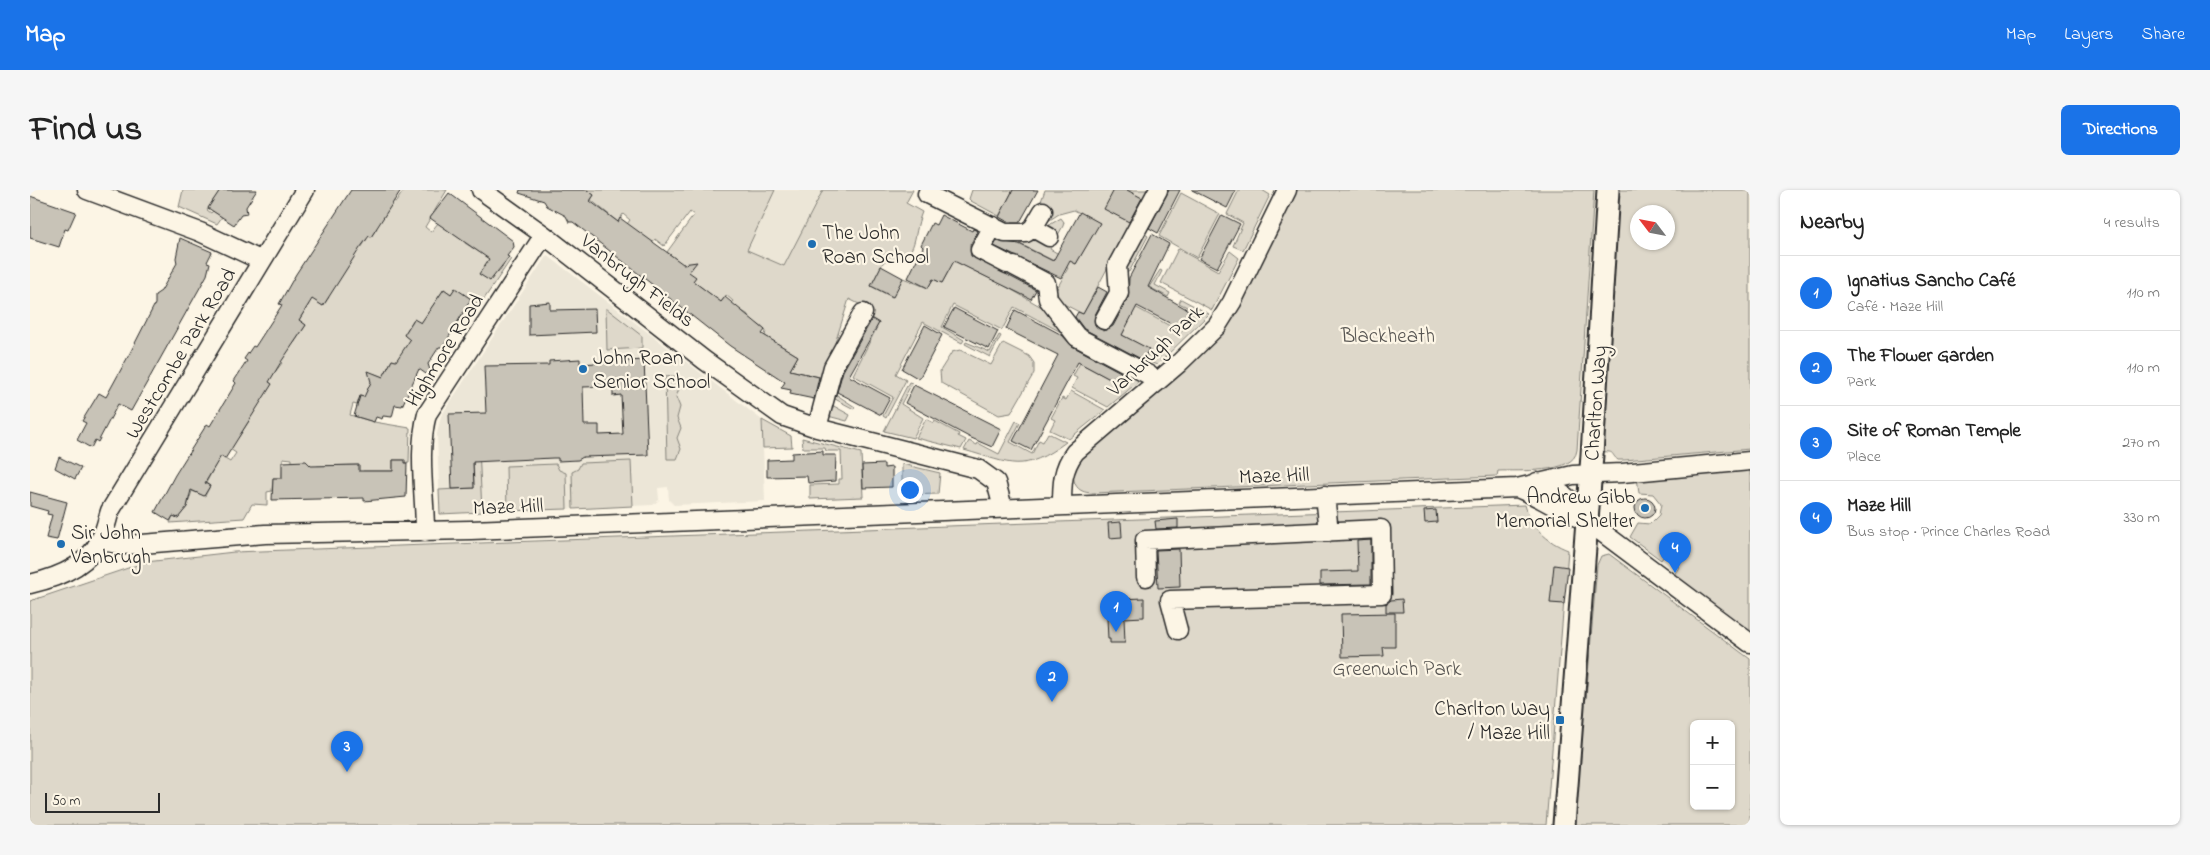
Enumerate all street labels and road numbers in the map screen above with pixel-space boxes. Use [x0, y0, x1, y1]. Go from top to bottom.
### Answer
street label: Vanbrugh Fields [571, 227, 700, 337]
street label: Westcombe Park Road [119, 263, 245, 445]
street label: Highmore Road [399, 288, 494, 415]
street label: Vanbrugh Park [1100, 298, 1213, 406]
street label: Charlton Way [1578, 344, 1618, 462]
street label: Maze Hill [1238, 461, 1310, 493]
street label: Maze Hill [472, 492, 544, 524]

